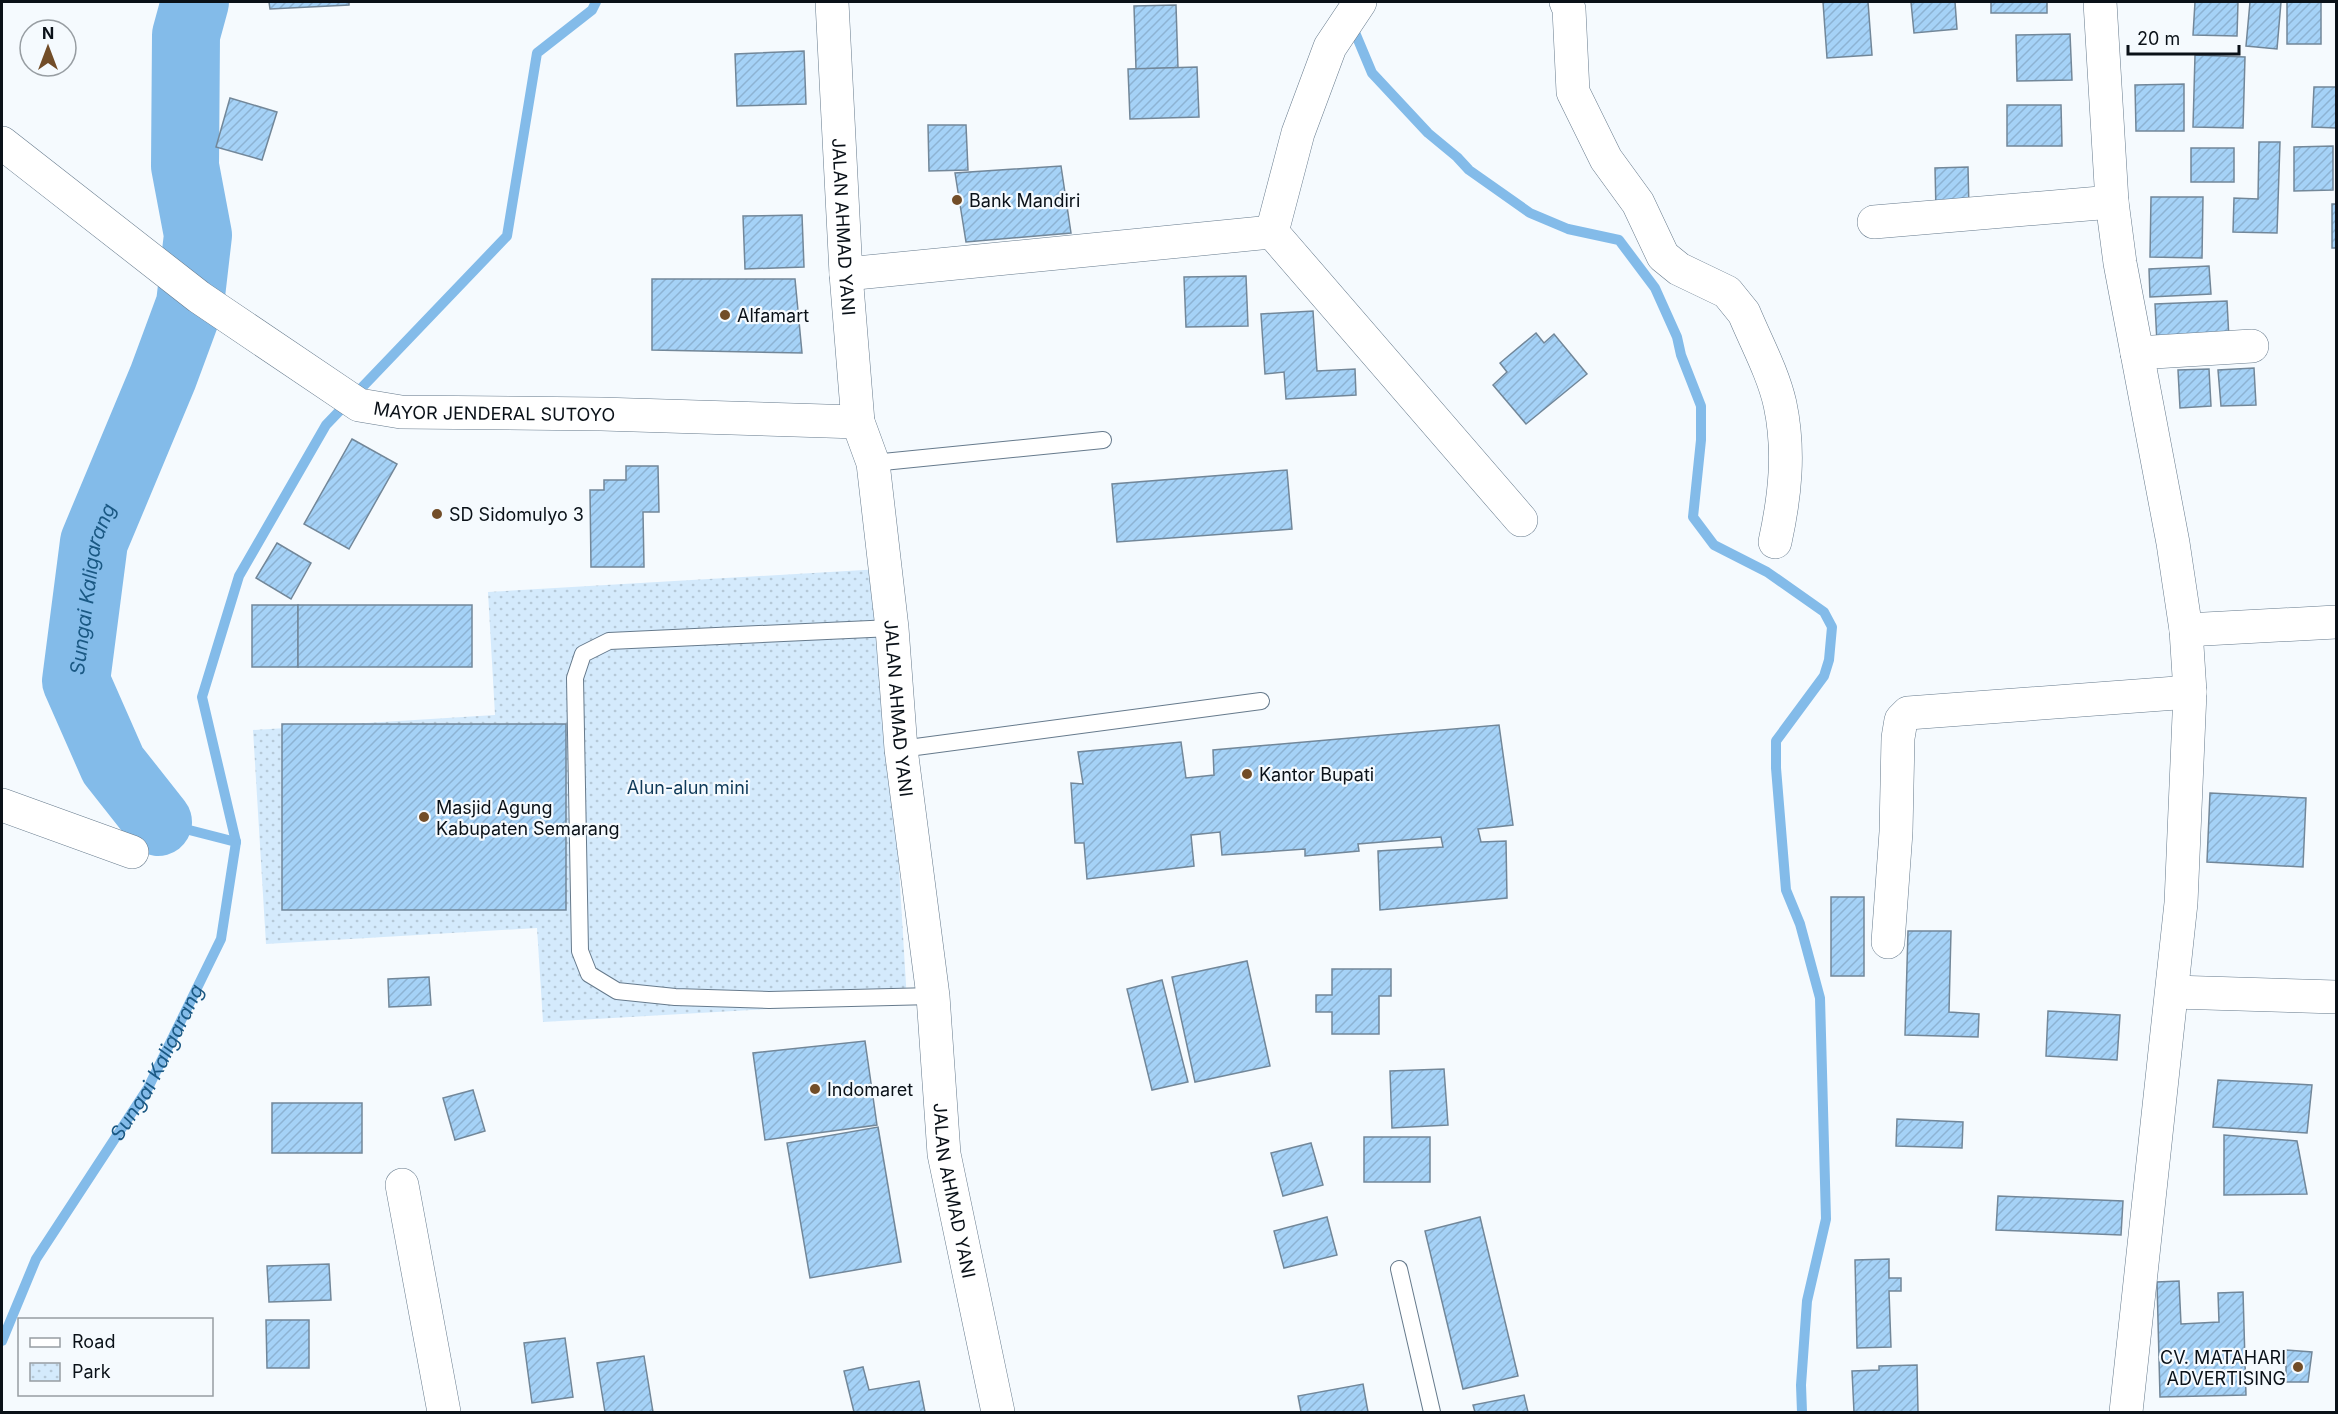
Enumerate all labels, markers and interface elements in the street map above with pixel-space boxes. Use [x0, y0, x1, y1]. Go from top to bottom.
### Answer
north arrow [18, 18, 78, 78]
scale bar [2128, 18, 2239, 56]
text: N [42, 23, 54, 43]
text: 20 m [2137, 28, 2180, 49]
street label: JALAN AHMAD YANI [829, 137, 860, 316]
place label: Bank Mandiri [969, 190, 1080, 211]
marker: Bank Mandiri [950, 193, 964, 207]
place label: Alfamart [737, 305, 809, 326]
marker: Alfamart [718, 308, 732, 322]
street label: MAYOR JENDERAL SUTOYO [372, 397, 616, 425]
water label: Sungai Kaligarang [65, 500, 121, 676]
place label: SD Sidomulyo 3 [449, 504, 584, 525]
marker: SD Sidomulyo 3 [430, 507, 444, 521]
street label: JALAN AHMAD YANI [881, 618, 918, 798]
place label: Kantor Bupati [1259, 764, 1374, 785]
marker: Kantor Bupati [1240, 767, 1254, 781]
park label: Alun-alun mini [627, 777, 749, 798]
place label: Masjid Agung Kabupaten Semarang [436, 797, 620, 839]
marker: Masjid Agung Kabupaten Semarang [417, 810, 431, 824]
water label: Sungai Kaligarang [105, 980, 209, 1145]
place label: Indomaret [827, 1079, 913, 1100]
marker: Indomaret [808, 1082, 822, 1096]
street label: JALAN AHMAD YANI [930, 1102, 980, 1280]
legend [18, 1318, 213, 1396]
text: Road [72, 1331, 115, 1352]
place label: CV. MATAHARI ADVERTISING [2160, 1347, 2286, 1389]
marker: CV. MATAHARI ADVERTISING [2291, 1360, 2305, 1374]
text: Park [72, 1361, 111, 1382]

